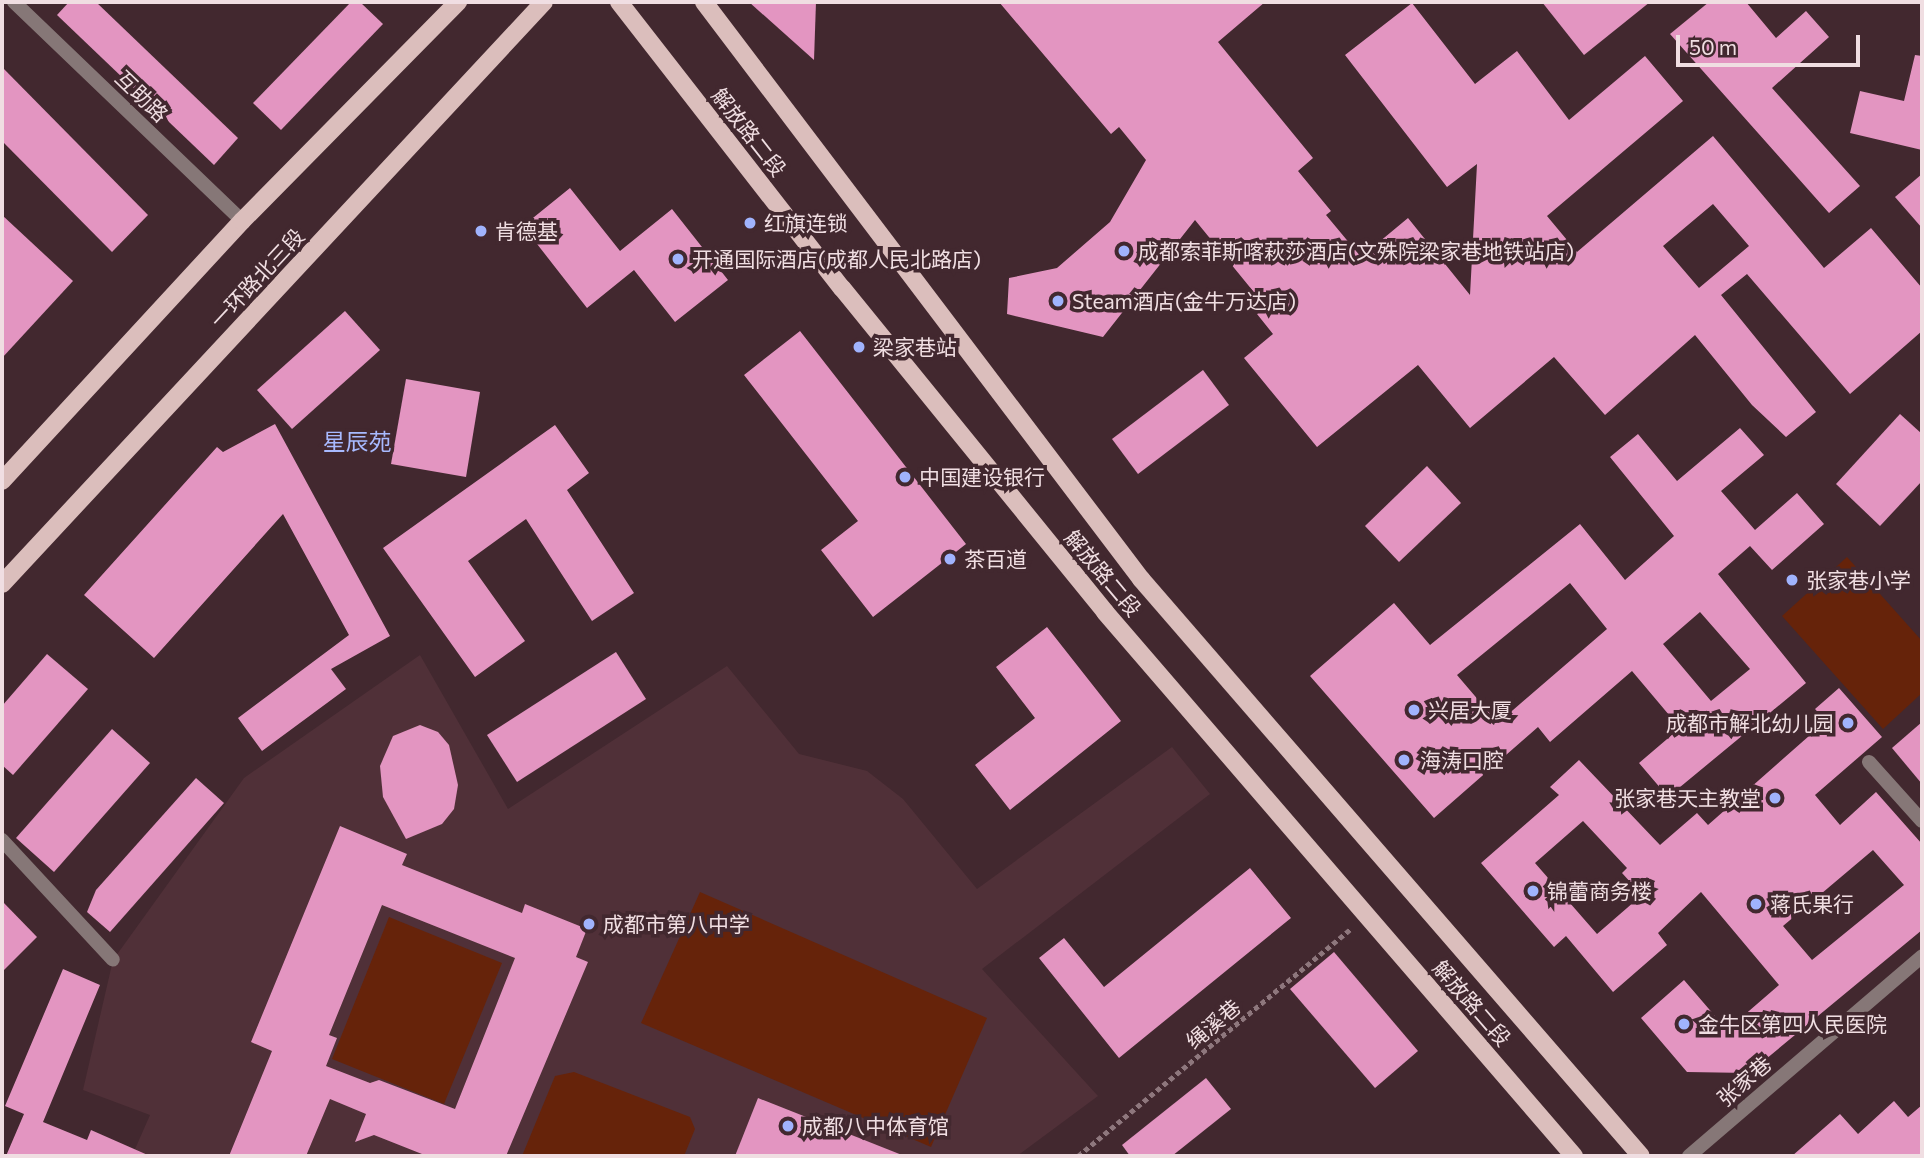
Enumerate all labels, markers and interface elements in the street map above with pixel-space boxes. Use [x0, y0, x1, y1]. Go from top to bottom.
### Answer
scale bar [1679, 21, 1863, 65]
text: 50 m [1689, 34, 1737, 59]
street label: 互助路 [111, 65, 173, 127]
street label: 解放路二段 [707, 83, 791, 181]
place label: 红旗连锁 [764, 210, 848, 236]
marker: 红旗连锁 [742, 215, 758, 231]
place label: 肯德基 [495, 218, 558, 244]
street label: 一环路北三段 [205, 223, 309, 333]
marker: 肯德基 [473, 223, 489, 239]
place label: 成都索菲斯喀萩莎酒店(文殊院梁家巷地铁站店) [1138, 238, 1574, 264]
marker: 成都索菲斯喀萩莎酒店(文殊院梁家巷地铁站店) [1116, 243, 1132, 259]
place label: 开通国际酒店(成都人民北路店) [692, 246, 981, 272]
marker: 开通国际酒店(成都人民北路店) [670, 251, 686, 267]
place label: Steam酒店(金牛万达店) [1072, 288, 1296, 314]
marker: Steam酒店(金牛万达店) [1050, 293, 1066, 309]
place label: 梁家巷站 [873, 334, 957, 360]
marker: 梁家巷站 [851, 339, 867, 355]
district label: 星辰苑 [323, 427, 391, 455]
place label: 中国建设银行 [919, 464, 1045, 490]
marker: 中国建设银行 [897, 469, 913, 485]
street label: 解放路二段 [1060, 525, 1146, 621]
place label: 茶百道 [964, 546, 1027, 572]
marker: 茶百道 [942, 551, 958, 567]
place label: 张家巷小学 [1806, 567, 1911, 593]
marker: 张家巷小学 [1784, 572, 1800, 588]
place label: 兴居大厦 [1428, 697, 1512, 723]
marker: 兴居大厦 [1406, 702, 1422, 718]
place label: 成都市解北幼儿园 [1666, 710, 1834, 736]
marker: 成都市解北幼儿园 [1840, 715, 1856, 731]
place label: 海涛口腔 [1420, 747, 1504, 773]
marker: 海涛口腔 [1394, 750, 1414, 770]
place label: 张家巷天主教堂 [1614, 785, 1761, 811]
marker: 张家巷天主教堂 [1767, 790, 1783, 806]
place label: 锦蕾商务楼 [1547, 878, 1652, 904]
marker: 锦蕾商务楼 [1525, 883, 1541, 899]
place label: 蒋氏果行 [1770, 891, 1854, 917]
marker: 蒋氏果行 [1748, 896, 1764, 912]
place label: 成都市第八中学 [603, 911, 750, 937]
marker: 成都市第八中学 [581, 916, 597, 932]
street label: 解放路二段 [1428, 955, 1516, 1051]
street label: 绳溪巷 [1181, 994, 1245, 1054]
place label: 金牛区第四人民医院 [1698, 1011, 1887, 1037]
marker: 金牛区第四人民医院 [1676, 1016, 1692, 1032]
street label: 张家巷 [1712, 1051, 1776, 1111]
place label: 成都八中体育馆 [802, 1113, 949, 1139]
marker: 成都八中体育馆 [780, 1118, 796, 1134]

